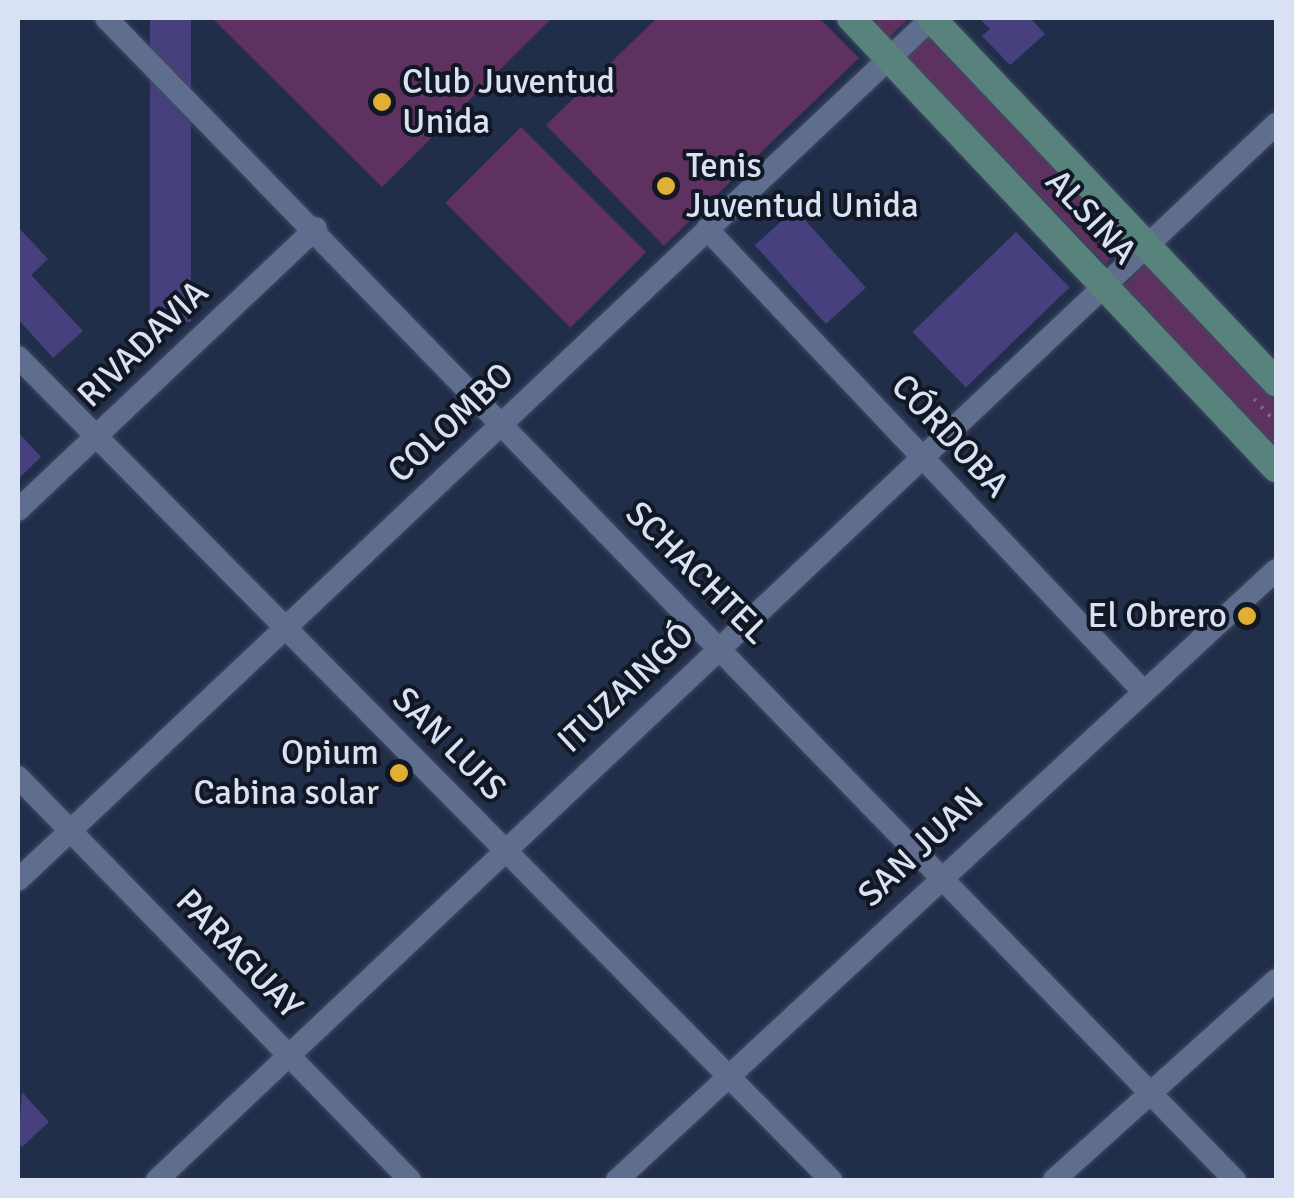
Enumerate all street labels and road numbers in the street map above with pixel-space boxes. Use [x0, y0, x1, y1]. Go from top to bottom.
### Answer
street label: ALSINA [1037, 161, 1145, 273]
street label: RIVADAVIA [69, 272, 217, 416]
street label: COLOMBO [379, 354, 523, 492]
street label: CÓRDOBA [882, 366, 1018, 506]
street label: SCHACHTEL [617, 493, 777, 653]
street label: ITUZAINGÓ [549, 614, 703, 762]
street label: SAN LUIS [384, 679, 514, 809]
street label: SAN JUAN [850, 778, 992, 916]
street label: PARAGUAY [167, 881, 311, 1027]

